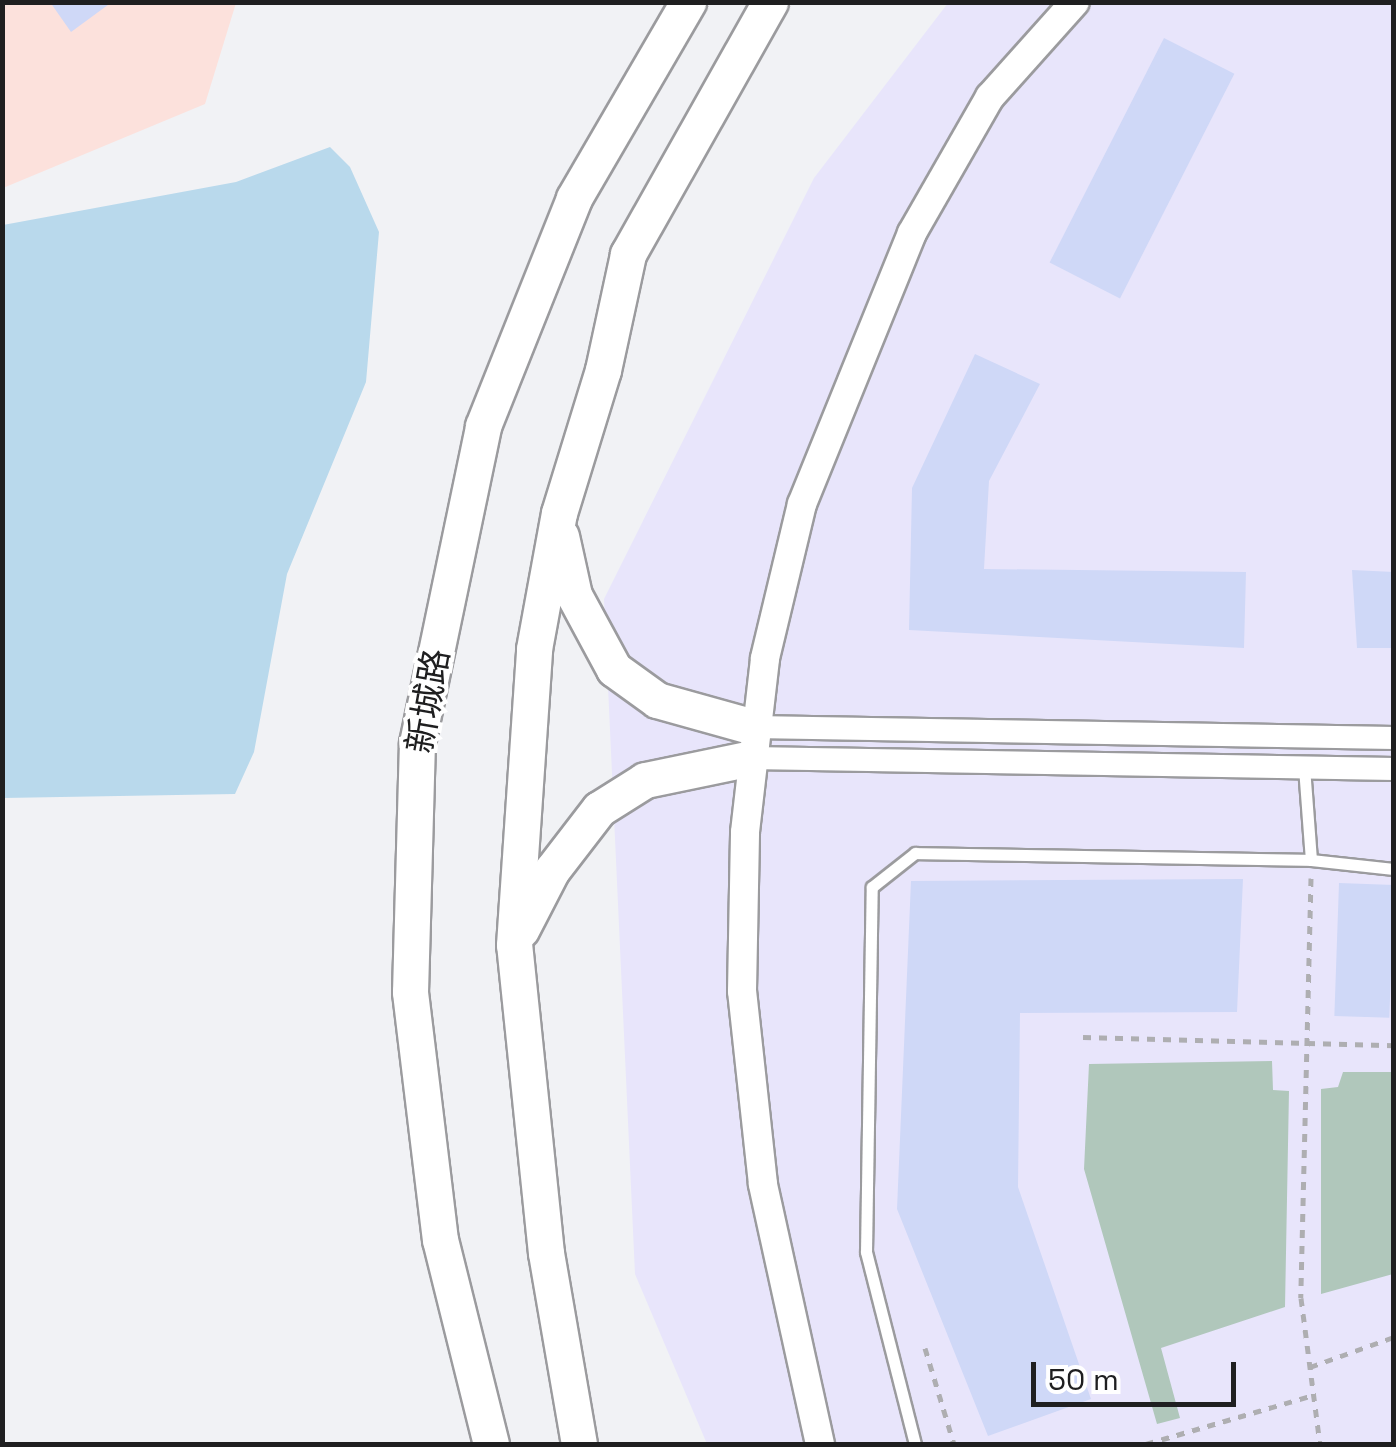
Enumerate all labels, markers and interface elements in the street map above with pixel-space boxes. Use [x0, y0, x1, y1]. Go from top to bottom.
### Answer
street label: 新城路 [398, 646, 458, 756]
scale bar [1036, 1342, 1241, 1404]
text: 50 m [1048, 1360, 1119, 1399]

